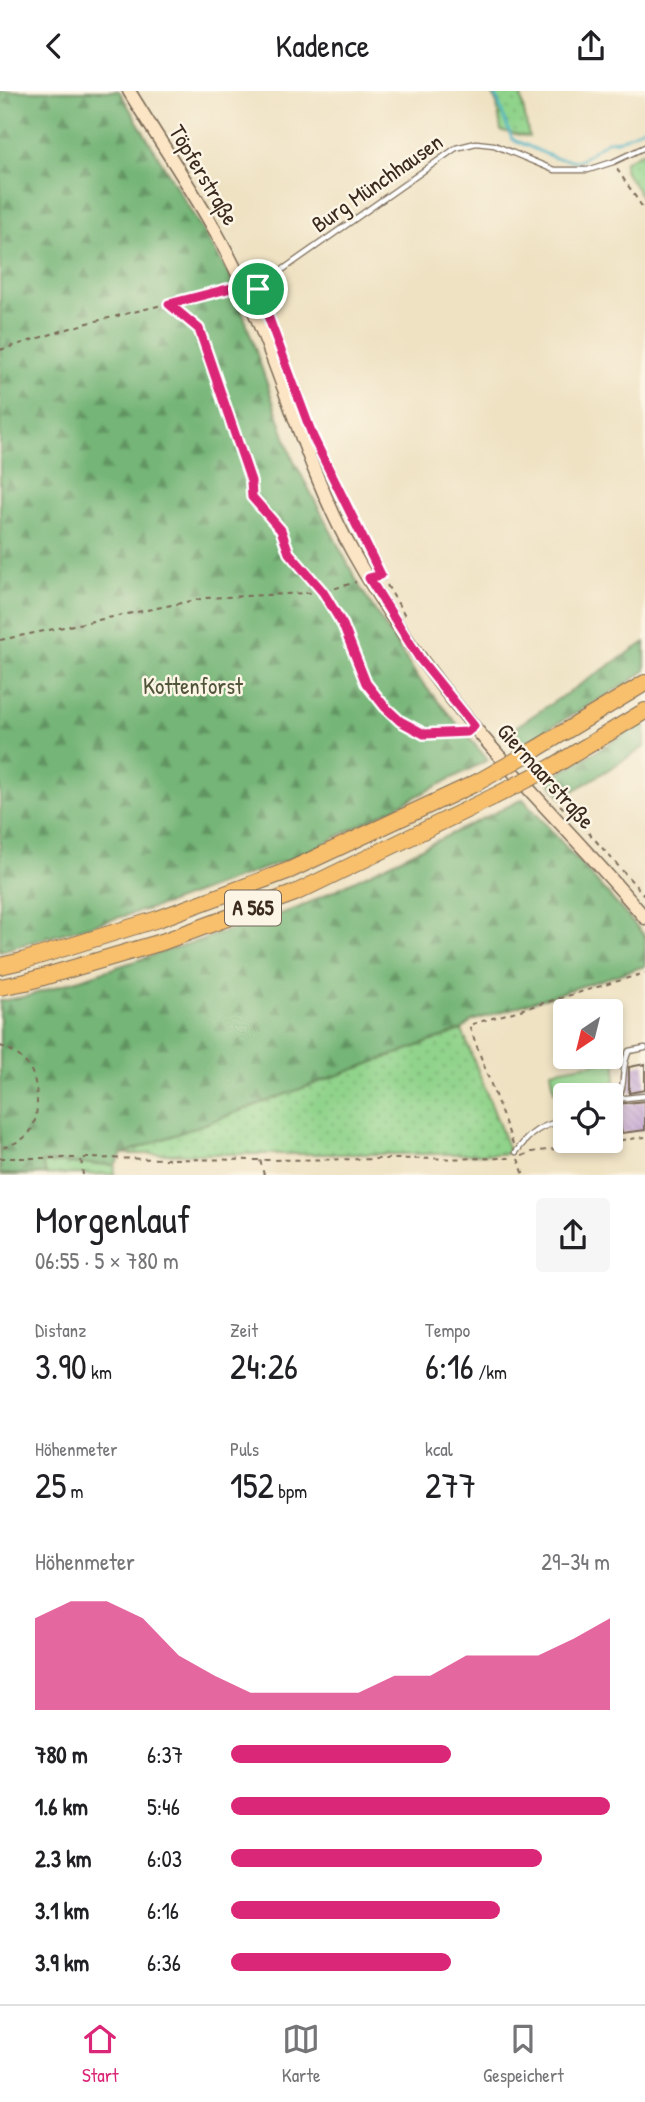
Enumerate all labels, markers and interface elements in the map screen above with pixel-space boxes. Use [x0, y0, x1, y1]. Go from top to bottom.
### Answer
text: Kadence [275, 24, 370, 67]
icon: back [35, 27, 73, 65]
icon: share [572, 27, 610, 65]
street label: Töpferstraße [162, 119, 247, 231]
street label: Burg Münchhausen [305, 126, 448, 239]
pin [228, 259, 288, 319]
icon: arrive [239, 270, 277, 308]
park label: Kottenforst [143, 670, 244, 701]
street label: Giermaarstraße [490, 716, 602, 835]
road number: A 565 [225, 891, 281, 925]
north arrow [553, 999, 623, 1069]
map controls [553, 999, 623, 1153]
button: locate [553, 1083, 623, 1153]
text: Morgenlauf [35, 1193, 191, 1245]
button: share [536, 1198, 610, 1272]
text: 06:55 · 5 × 780 m [35, 1245, 179, 1276]
text: Distanz [35, 1317, 86, 1343]
text: Zeit [230, 1317, 258, 1343]
text: Tempo [425, 1317, 470, 1343]
text: 3.90 [35, 1343, 87, 1390]
text: 24:26 [230, 1343, 298, 1390]
text: 6:16 [425, 1343, 474, 1390]
text: km [87, 1359, 112, 1385]
text: /km [474, 1359, 507, 1385]
text: Höhenmeter [35, 1436, 118, 1462]
text: Puls [230, 1436, 259, 1462]
text: kcal [425, 1436, 453, 1462]
text: 25 [35, 1462, 66, 1509]
text: 152 [230, 1462, 274, 1509]
text: 277 [425, 1462, 476, 1509]
text: m [66, 1478, 83, 1504]
text: bpm [274, 1478, 307, 1504]
text: Höhenmeter [35, 1546, 135, 1577]
text: 29–34 m [541, 1546, 610, 1577]
text: 780 m [35, 1739, 88, 1770]
text: 6:37 [147, 1739, 183, 1770]
text: 1.6 km [35, 1791, 88, 1822]
text: 5:46 [147, 1791, 180, 1822]
text: 2.3 km [35, 1843, 91, 1874]
text: 6:03 [147, 1843, 182, 1874]
text: 3.1 km [35, 1895, 89, 1926]
text: 6:16 [147, 1895, 179, 1926]
text: 3.9 km [35, 1947, 89, 1978]
text: 6:36 [147, 1947, 181, 1978]
tab: Start [81, 2020, 119, 2088]
tab: Karte [282, 2020, 321, 2088]
tab: Gespeichert [483, 2020, 564, 2088]

